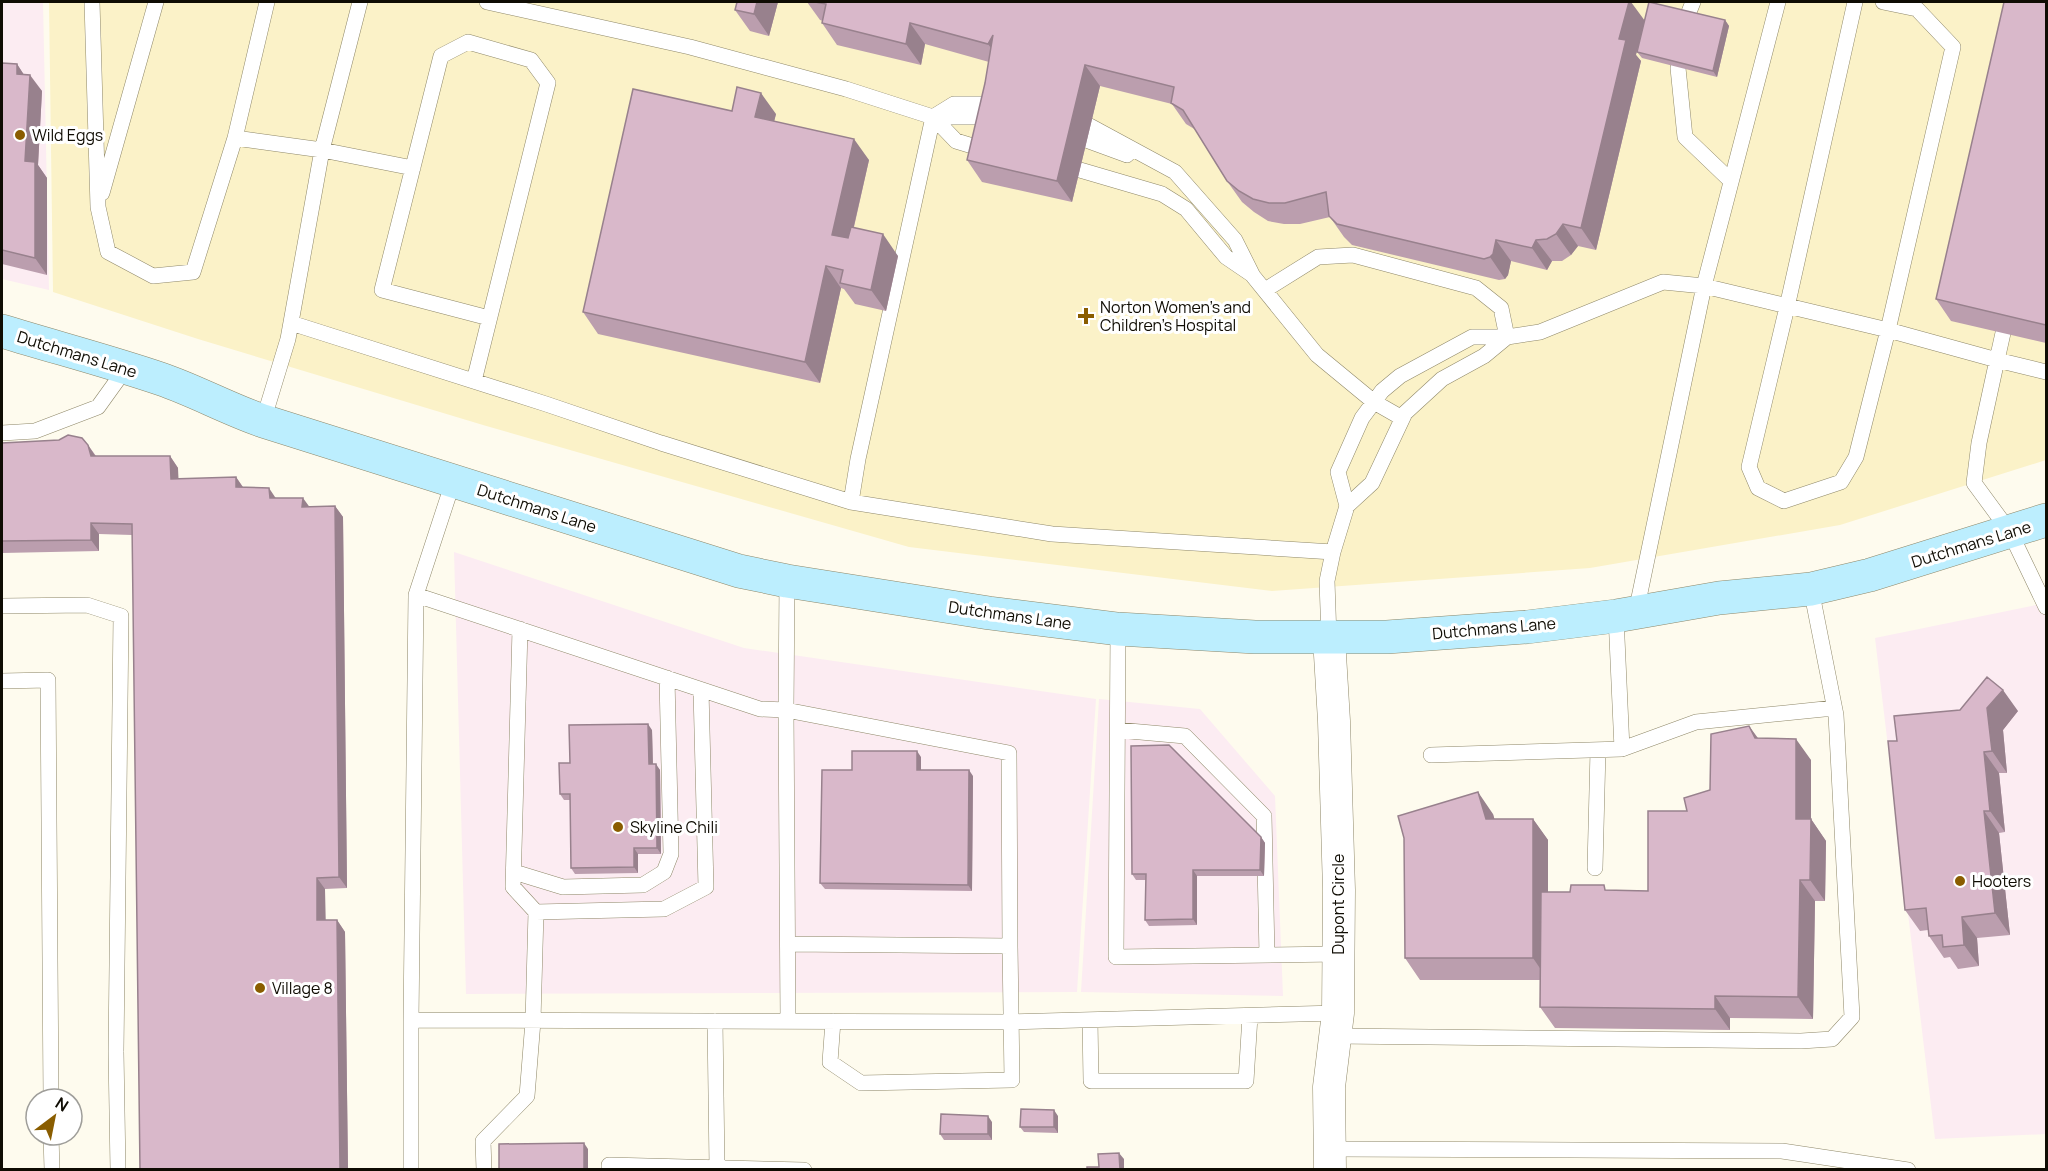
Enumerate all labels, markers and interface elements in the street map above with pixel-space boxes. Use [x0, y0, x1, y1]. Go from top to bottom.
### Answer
place label: Wild Eggs [32, 124, 103, 146]
marker: Wild Eggs [13, 128, 27, 142]
place label: Norton Women's and Children's Hospital [1100, 296, 1251, 336]
marker: Norton Women's and Children's Hospital [1077, 307, 1095, 325]
street label: Dutchmans Lane [14, 325, 140, 383]
street label: Dutchmans Lane [475, 478, 599, 538]
street label: Dutchmans Lane [1908, 515, 2034, 573]
street label: Dutchmans Lane [947, 595, 1073, 635]
street label: Dutchmans Lane [1431, 612, 1557, 644]
place label: Skyline Chili [630, 816, 718, 838]
marker: Skyline Chili [611, 820, 625, 834]
street label: Dupont Circle [1327, 854, 1349, 954]
place label: Hooters [1972, 870, 2031, 892]
marker: Hooters [1953, 874, 1967, 888]
place label: Village 8 [272, 977, 333, 999]
marker: Village 8 [253, 981, 267, 995]
north arrow [24, 1087, 84, 1147]
text: N [51, 1092, 73, 1117]

